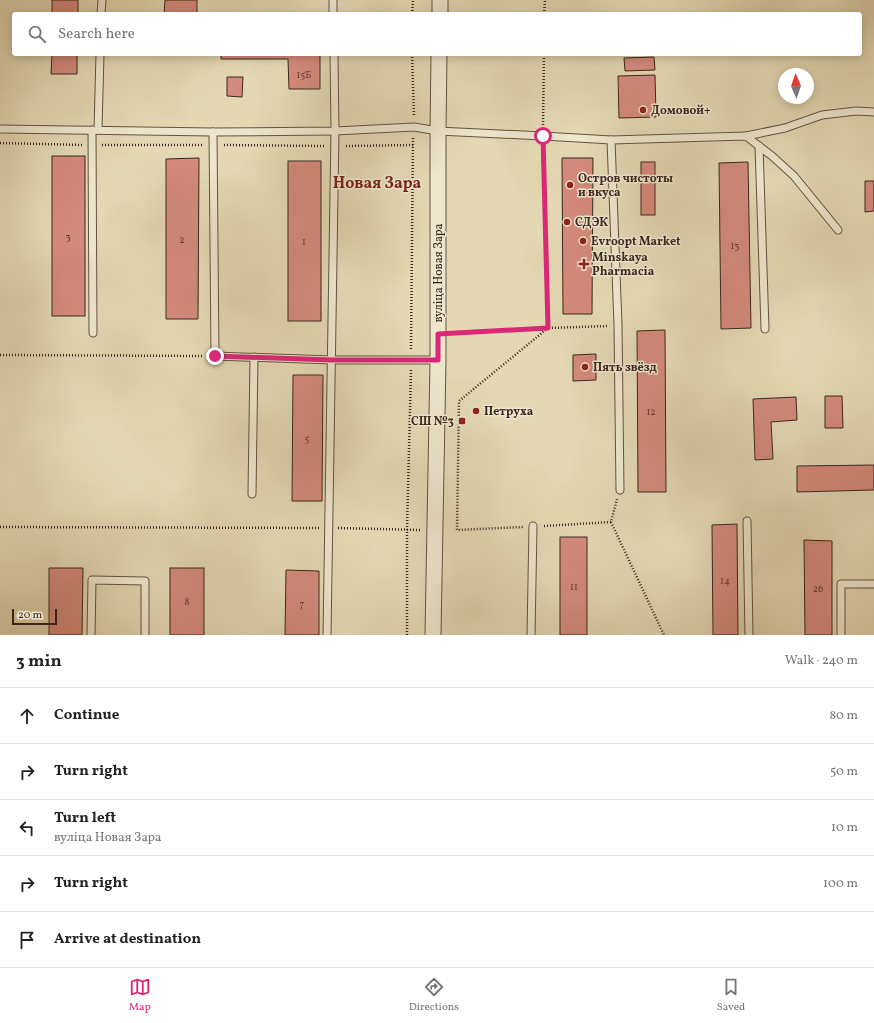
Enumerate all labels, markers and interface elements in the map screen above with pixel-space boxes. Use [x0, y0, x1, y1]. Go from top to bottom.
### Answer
search box [12, 12, 862, 56]
icon: search [26, 23, 48, 45]
text: Search here [58, 24, 135, 45]
house number: 15Б [297, 68, 311, 82]
north arrow [778, 68, 814, 104]
place label: Домовой+ [651, 103, 711, 119]
marker: Домовой+ [638, 105, 648, 115]
route start [534, 127, 552, 145]
place label: Остров чистоты и вкуса [578, 171, 673, 201]
district label: Новая Зара [333, 173, 422, 195]
marker: Остров чистоты и вкуса [565, 180, 575, 190]
place label: СДЭК [575, 215, 608, 231]
marker: СДЭК [562, 217, 572, 227]
street label: вуліца Новая Зара [431, 223, 447, 323]
house number: 3 [65, 230, 71, 244]
house number: 2 [179, 233, 185, 247]
place label: Evroopt Market [591, 234, 681, 250]
house number: 1 [302, 235, 306, 249]
marker: Evroopt Market [578, 236, 588, 246]
house number: 13 [730, 239, 740, 253]
place label: Minskaya Pharmacia [592, 250, 655, 280]
marker: Minskaya Pharmacia [579, 259, 589, 269]
route end [206, 347, 224, 365]
place label: Пять звёзд [593, 360, 658, 376]
marker: Пять звёзд [580, 362, 590, 372]
place label: Петруха [484, 404, 534, 420]
house number: 12 [646, 405, 656, 419]
marker: Петруха [471, 406, 481, 416]
place label: СШ №3 [411, 414, 454, 430]
marker: СШ №3 [457, 416, 467, 426]
house number: 5 [305, 432, 310, 446]
house number: 14 [720, 574, 730, 588]
house number: 11 [570, 580, 578, 594]
house number: 26 [813, 582, 823, 596]
house number: 8 [184, 595, 190, 609]
house number: 7 [300, 597, 305, 611]
scale bar [12, 607, 57, 626]
text: 20 m [18, 608, 42, 623]
text: 3 min [16, 650, 62, 673]
text: Walk · 240 m [785, 652, 858, 670]
icon: ahead [16, 705, 38, 727]
text: Continue [54, 705, 119, 726]
text: 80 m [829, 707, 858, 725]
icon: right [16, 761, 38, 783]
text: Turn right [54, 761, 128, 782]
text: 50 m [830, 763, 858, 781]
text: Turn left [54, 808, 116, 829]
icon: left [16, 817, 38, 839]
text: 10 m [831, 819, 858, 837]
text: вуліца Новая Зара [54, 829, 161, 847]
icon: right [16, 873, 38, 895]
text: Turn right [54, 873, 128, 894]
text: 100 m [823, 875, 858, 893]
icon: arrive [16, 929, 38, 951]
text: Arrive at destination [54, 929, 201, 950]
tab: Map [129, 976, 151, 1015]
tab: Directions [409, 976, 459, 1015]
tab: Saved [717, 976, 745, 1015]

